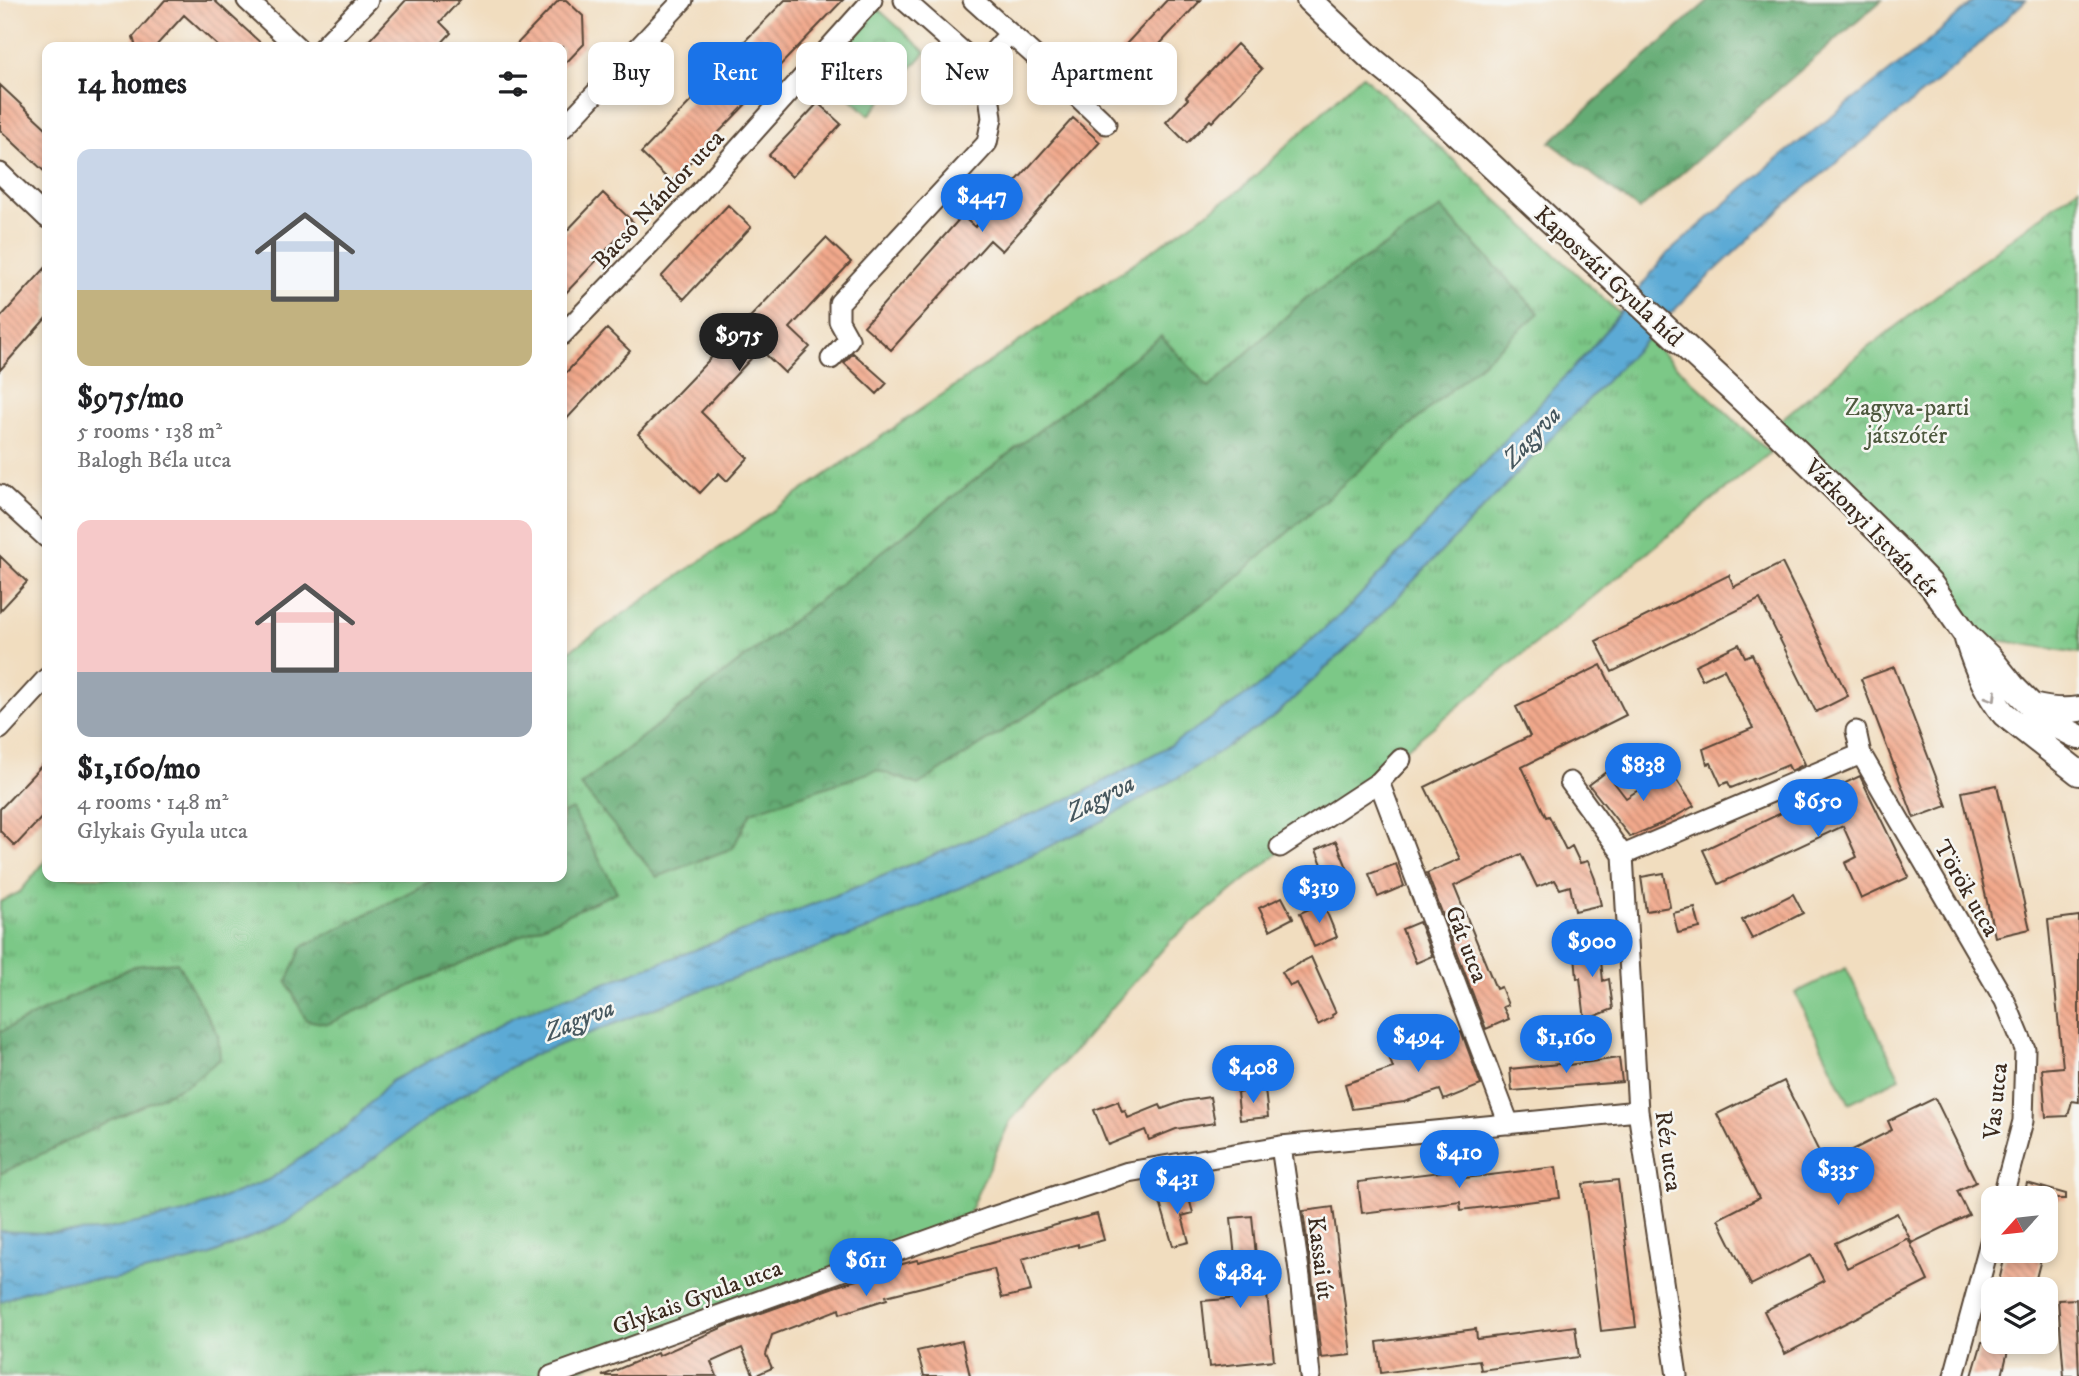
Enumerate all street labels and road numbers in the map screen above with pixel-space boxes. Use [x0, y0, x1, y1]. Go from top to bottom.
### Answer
street label: Bacsó Nándor utca [586, 123, 732, 276]
street label: Kaposvári Gyula híd [1528, 200, 1689, 353]
street label: Várkonyi István tér [1797, 452, 1945, 605]
street label: Török utca [1926, 835, 2006, 943]
street label: Gát utca [1438, 902, 1495, 988]
street label: Vas utca [1977, 1061, 2015, 1142]
street label: Réz utca [1648, 1109, 1689, 1194]
street label: Kassai út [1300, 1215, 1340, 1302]
street label: Glykais Gyula utca [608, 1253, 787, 1343]

